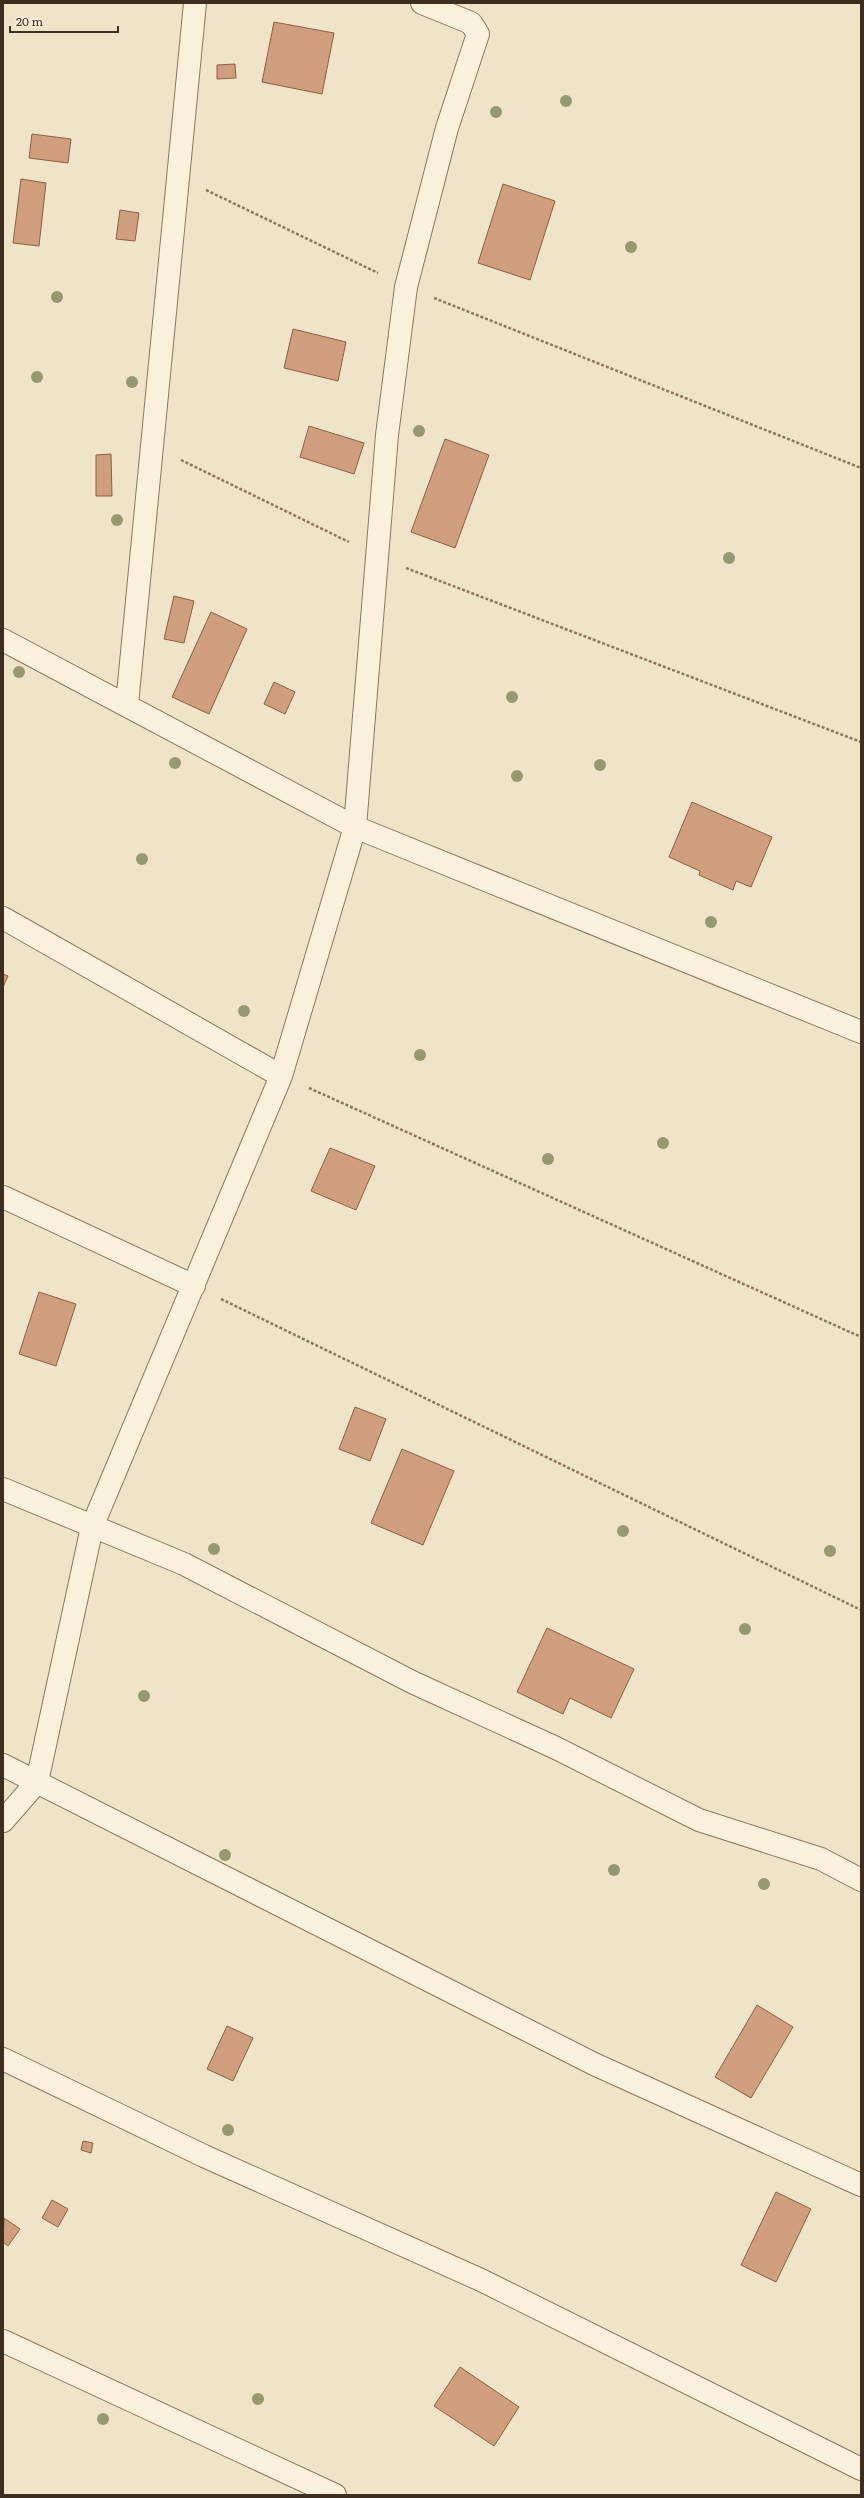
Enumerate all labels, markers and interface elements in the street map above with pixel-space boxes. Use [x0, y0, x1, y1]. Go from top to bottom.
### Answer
scale bar [10, 8, 118, 34]
text: 20 m [16, 12, 43, 30]

